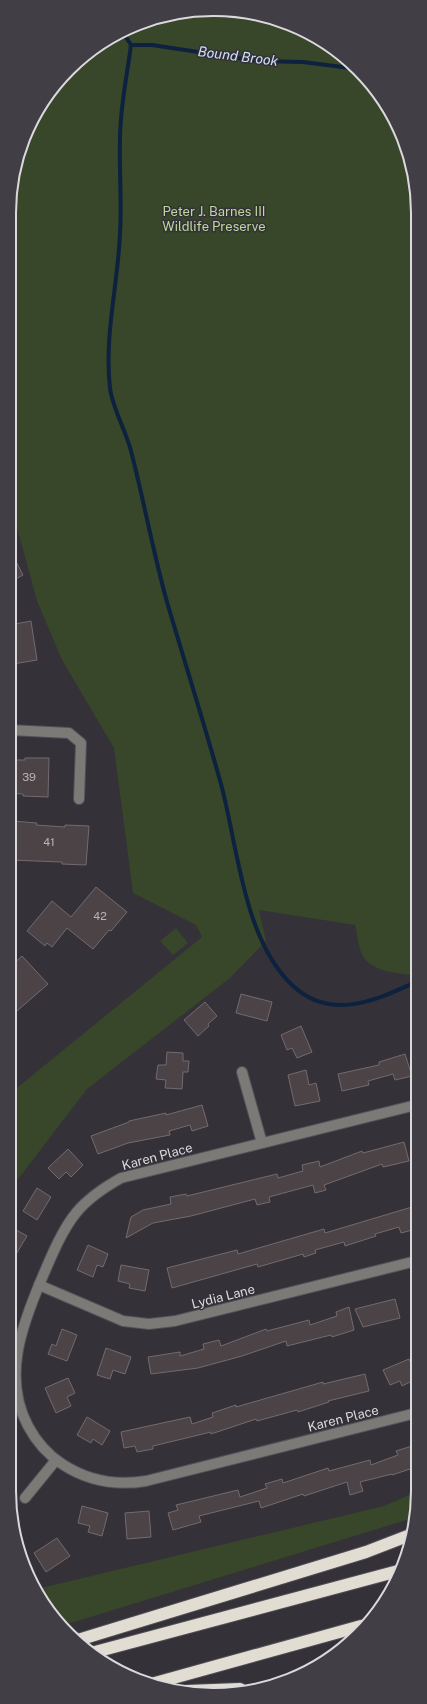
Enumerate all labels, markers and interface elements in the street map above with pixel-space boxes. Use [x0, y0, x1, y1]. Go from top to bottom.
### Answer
water label: Bound Brook [197, 43, 280, 69]
park label: Peter J. Barnes III Wildlife Preserve [162, 204, 266, 234]
house number: 39 [22, 771, 36, 783]
house number: 41 [43, 836, 55, 848]
house number: 42 [93, 910, 107, 922]
street label: Karen Place [120, 1140, 194, 1173]
street label: Lydia Lane [190, 1281, 256, 1312]
street label: Karen Place [306, 1402, 380, 1435]

